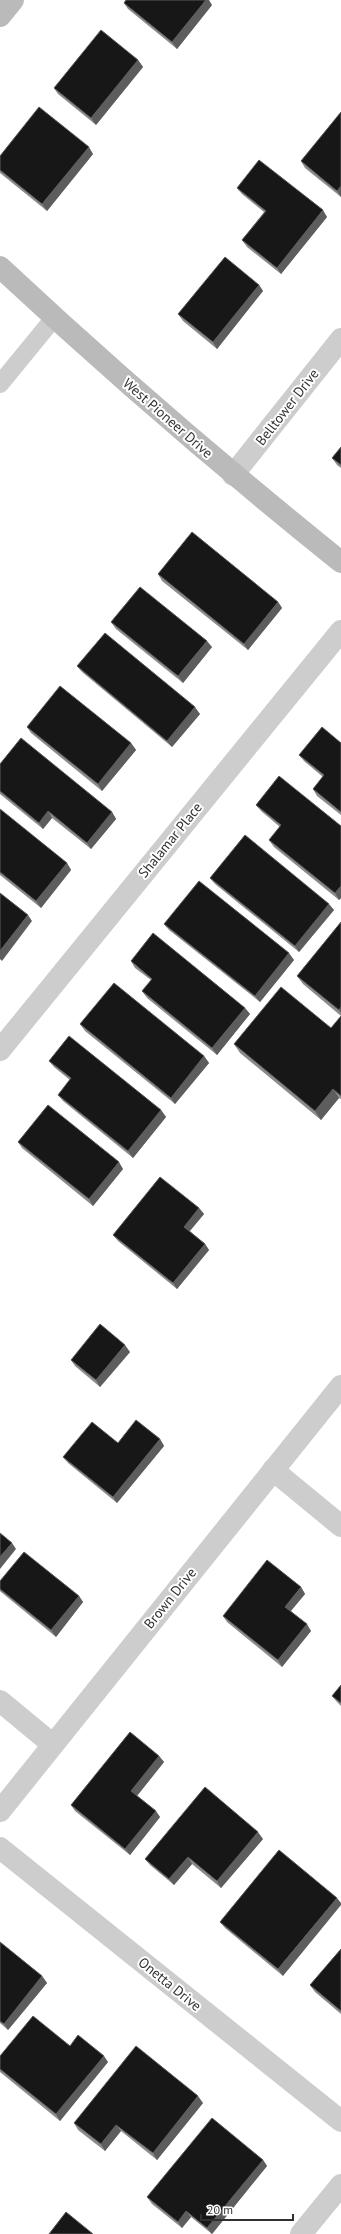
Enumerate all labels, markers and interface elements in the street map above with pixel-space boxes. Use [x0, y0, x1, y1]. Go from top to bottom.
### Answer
street label: Belltower Drive [251, 365, 323, 449]
street label: West Pioneer Drive [119, 374, 217, 462]
street label: Shalamar Place [134, 799, 206, 881]
street label: Brown Drive [140, 1564, 200, 1632]
street label: Onetta Drive [135, 1953, 205, 2015]
scale bar [201, 2196, 293, 2222]
text: 20 m [207, 2202, 233, 2217]

